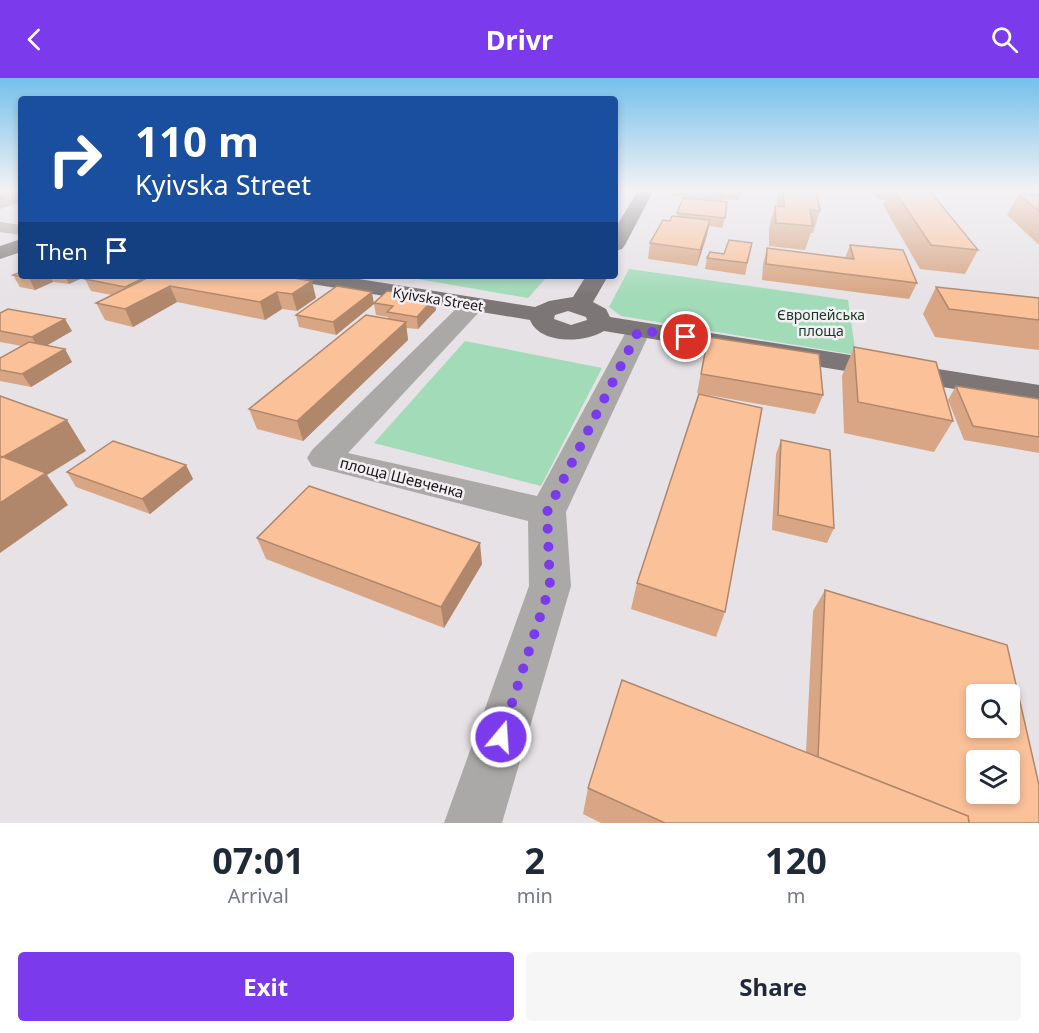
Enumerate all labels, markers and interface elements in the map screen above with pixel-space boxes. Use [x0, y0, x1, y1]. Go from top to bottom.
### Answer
text: Drivr [486, 21, 553, 58]
icon: back [18, 23, 51, 56]
icon: search [988, 23, 1021, 56]
text: 110 m [135, 112, 259, 169]
icon: right [36, 120, 114, 198]
text: Kyivska Street [135, 166, 311, 203]
icon: arrive [100, 234, 133, 267]
text: Then [36, 236, 88, 266]
street label: Kyivska Street [391, 282, 485, 316]
park label: Європейська площа [777, 305, 865, 340]
pin [660, 311, 711, 362]
icon: arrive [669, 320, 702, 353]
street label: площа Шевченка [338, 452, 466, 502]
map controls [966, 684, 1020, 804]
button: search [966, 684, 1020, 738]
position arrow [469, 705, 533, 769]
button: layers [966, 750, 1020, 804]
text: 07:01 [212, 836, 305, 885]
text: 2 [525, 836, 545, 885]
text: 120 [765, 836, 827, 885]
text: Arrival [228, 882, 289, 909]
text: min [517, 882, 553, 909]
text: m [787, 882, 805, 909]
button: Exit [18, 952, 514, 1021]
button: Share [526, 952, 1021, 1021]

